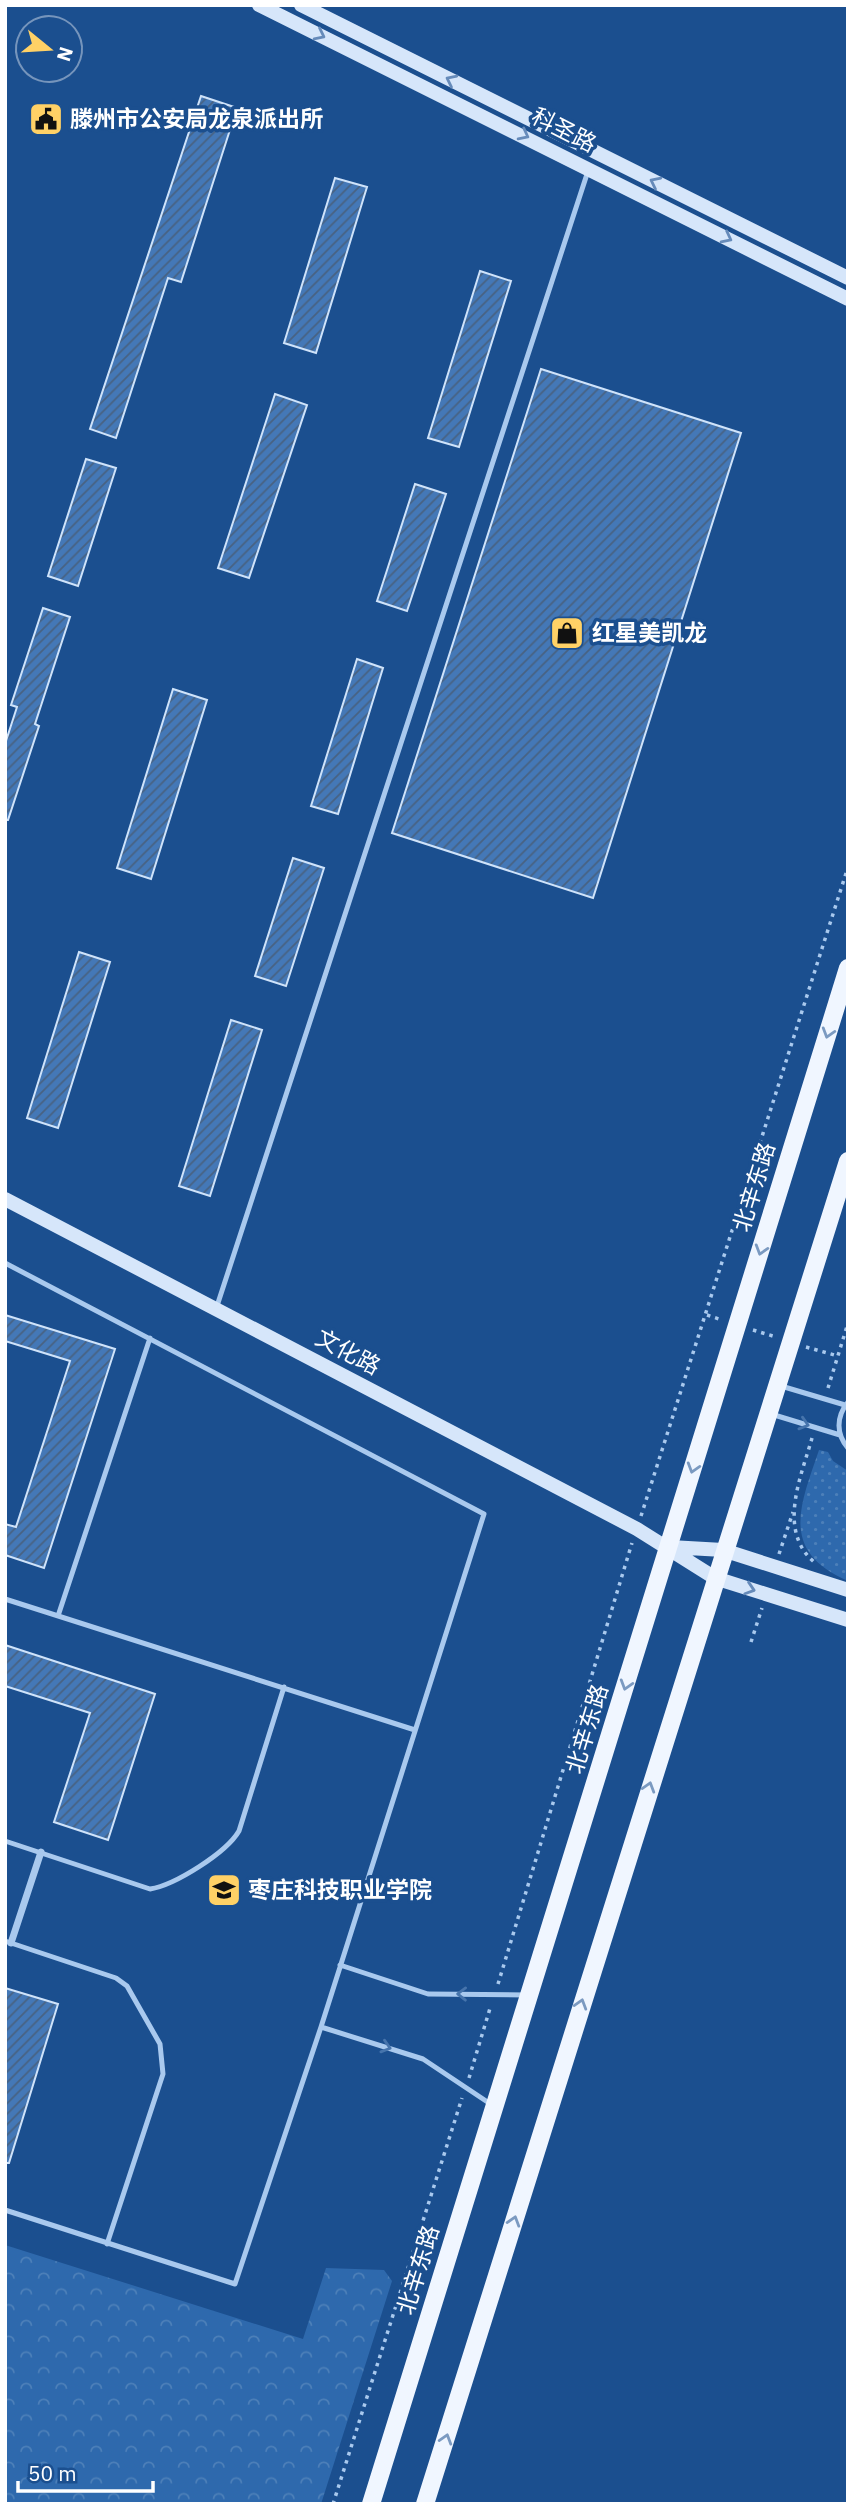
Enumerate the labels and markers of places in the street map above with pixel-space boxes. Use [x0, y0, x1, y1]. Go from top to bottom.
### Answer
public building icon: 滕州市公安局龙泉派出所 [27, 100, 65, 138]
place label: 滕州市公安局龙泉派出所 [70, 103, 323, 133]
shop icon: 红星美凯龙 [548, 614, 586, 652]
place label: 红星美凯龙 [592, 617, 707, 647]
school or university icon: 枣庄科技职业学院 [205, 1871, 243, 1909]
place label: 枣庄科技职业学院 [248, 1874, 432, 1904]

